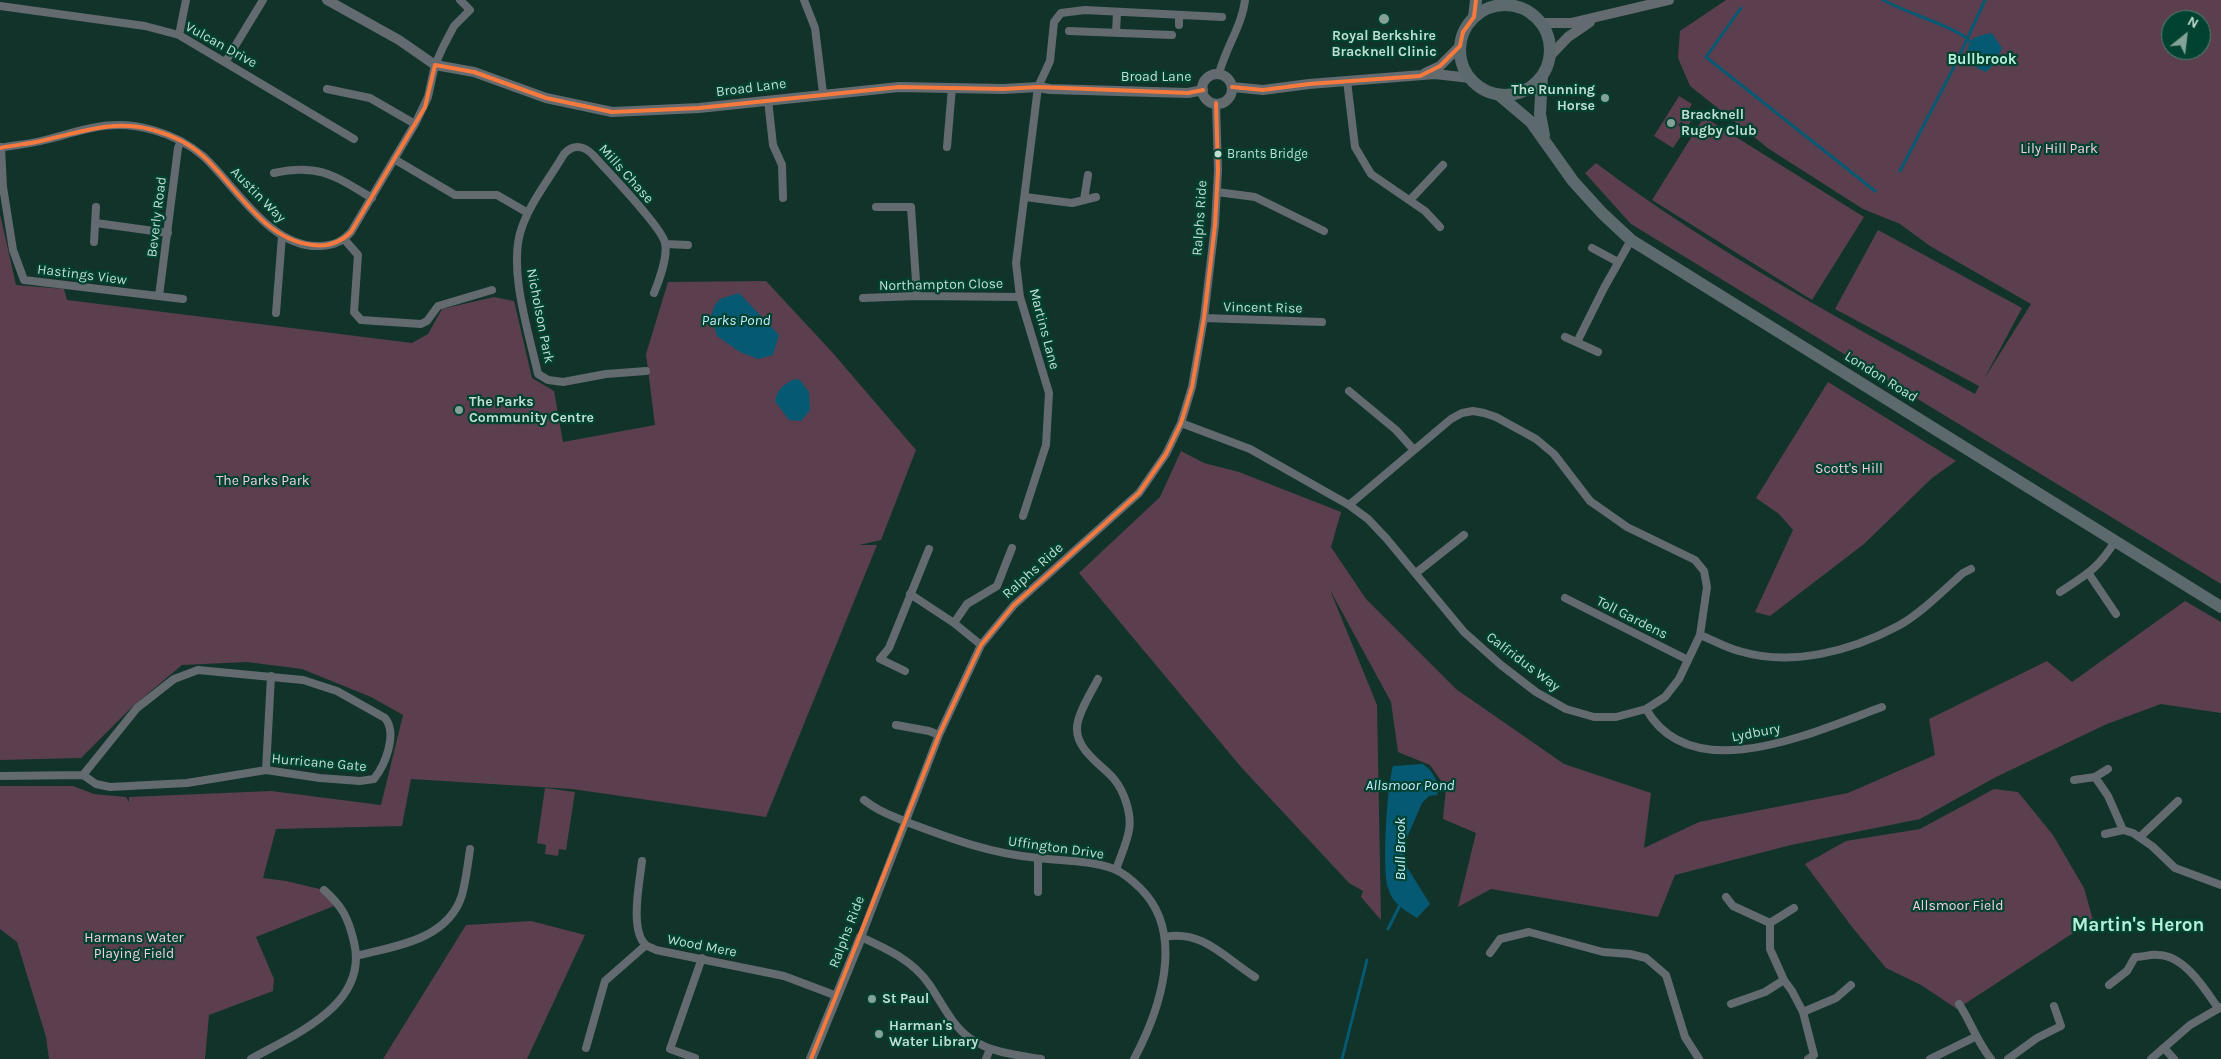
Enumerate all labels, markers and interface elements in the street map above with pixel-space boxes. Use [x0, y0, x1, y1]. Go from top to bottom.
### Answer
north arrow [2161, 10, 2211, 60]
marker: Royal Berkshire Bracknell Clinic [1377, 12, 1391, 26]
text: N [2185, 12, 2202, 32]
street label: Vulcan Drive [182, 18, 260, 72]
place label: Royal Berkshire Bracknell Clinic [1331, 28, 1437, 60]
district label: Bullbrook [1947, 51, 2017, 69]
street label: Broad Lane [1121, 69, 1191, 85]
street label: Broad Lane [715, 75, 787, 101]
place label: The Running Horse [1511, 82, 1595, 114]
marker: The Running Horse [1599, 92, 1611, 104]
place label: Bracknell Rugby Club [1681, 107, 1757, 140]
marker: Bracknell Rugby Club [1665, 117, 1677, 129]
street label: Mills Chase [595, 141, 657, 207]
park label: Lily Hill Park [2020, 141, 2098, 157]
place label: Brants Bridge [1227, 146, 1308, 162]
marker: Brants Bridge [1213, 149, 1223, 159]
street label: Austin Way [227, 164, 289, 226]
street label: Beverly Road [144, 176, 170, 258]
street label: Ralphs Ride [1189, 180, 1211, 256]
street label: Hastings View [36, 261, 128, 289]
street label: Nicholson Park [523, 267, 557, 365]
street label: Northampton Close [879, 276, 1003, 294]
street label: Martins Lane [1025, 287, 1063, 371]
street label: Vincent Rise [1223, 299, 1303, 317]
water label: Parks Pond [701, 312, 771, 330]
street label: London Road [1842, 348, 1920, 406]
place label: The Parks Community Centre [469, 394, 594, 427]
marker: The Parks Community Centre [453, 404, 465, 416]
park label: Scott's Hill [1815, 461, 1883, 477]
park label: The Parks Park [216, 473, 310, 489]
street label: Ralphs Ride [999, 539, 1067, 603]
street label: Toll Gardens [1594, 593, 1670, 643]
street label: Calfridus Way [1483, 629, 1563, 695]
street label: Lydbury [1730, 720, 1782, 746]
street label: Hurricane Gate [271, 750, 367, 776]
water label: Allsmoor Pond [1365, 777, 1455, 795]
water label: Bull Brook [1392, 817, 1410, 881]
street label: Uffington Drive [1007, 833, 1105, 863]
street label: Ralphs Ride [826, 894, 868, 970]
park label: Allsmoor Field [1913, 898, 2003, 914]
district label: Martin's Heron [2072, 915, 2204, 937]
park label: Harmans Water Playing Field [84, 930, 184, 962]
street label: Wood Mere [666, 931, 738, 961]
place label: St Paul [882, 991, 929, 1007]
marker: St Paul [866, 993, 878, 1005]
place label: Harman's Water Library [889, 1018, 978, 1050]
marker: Harman's Water Library [873, 1028, 885, 1040]

